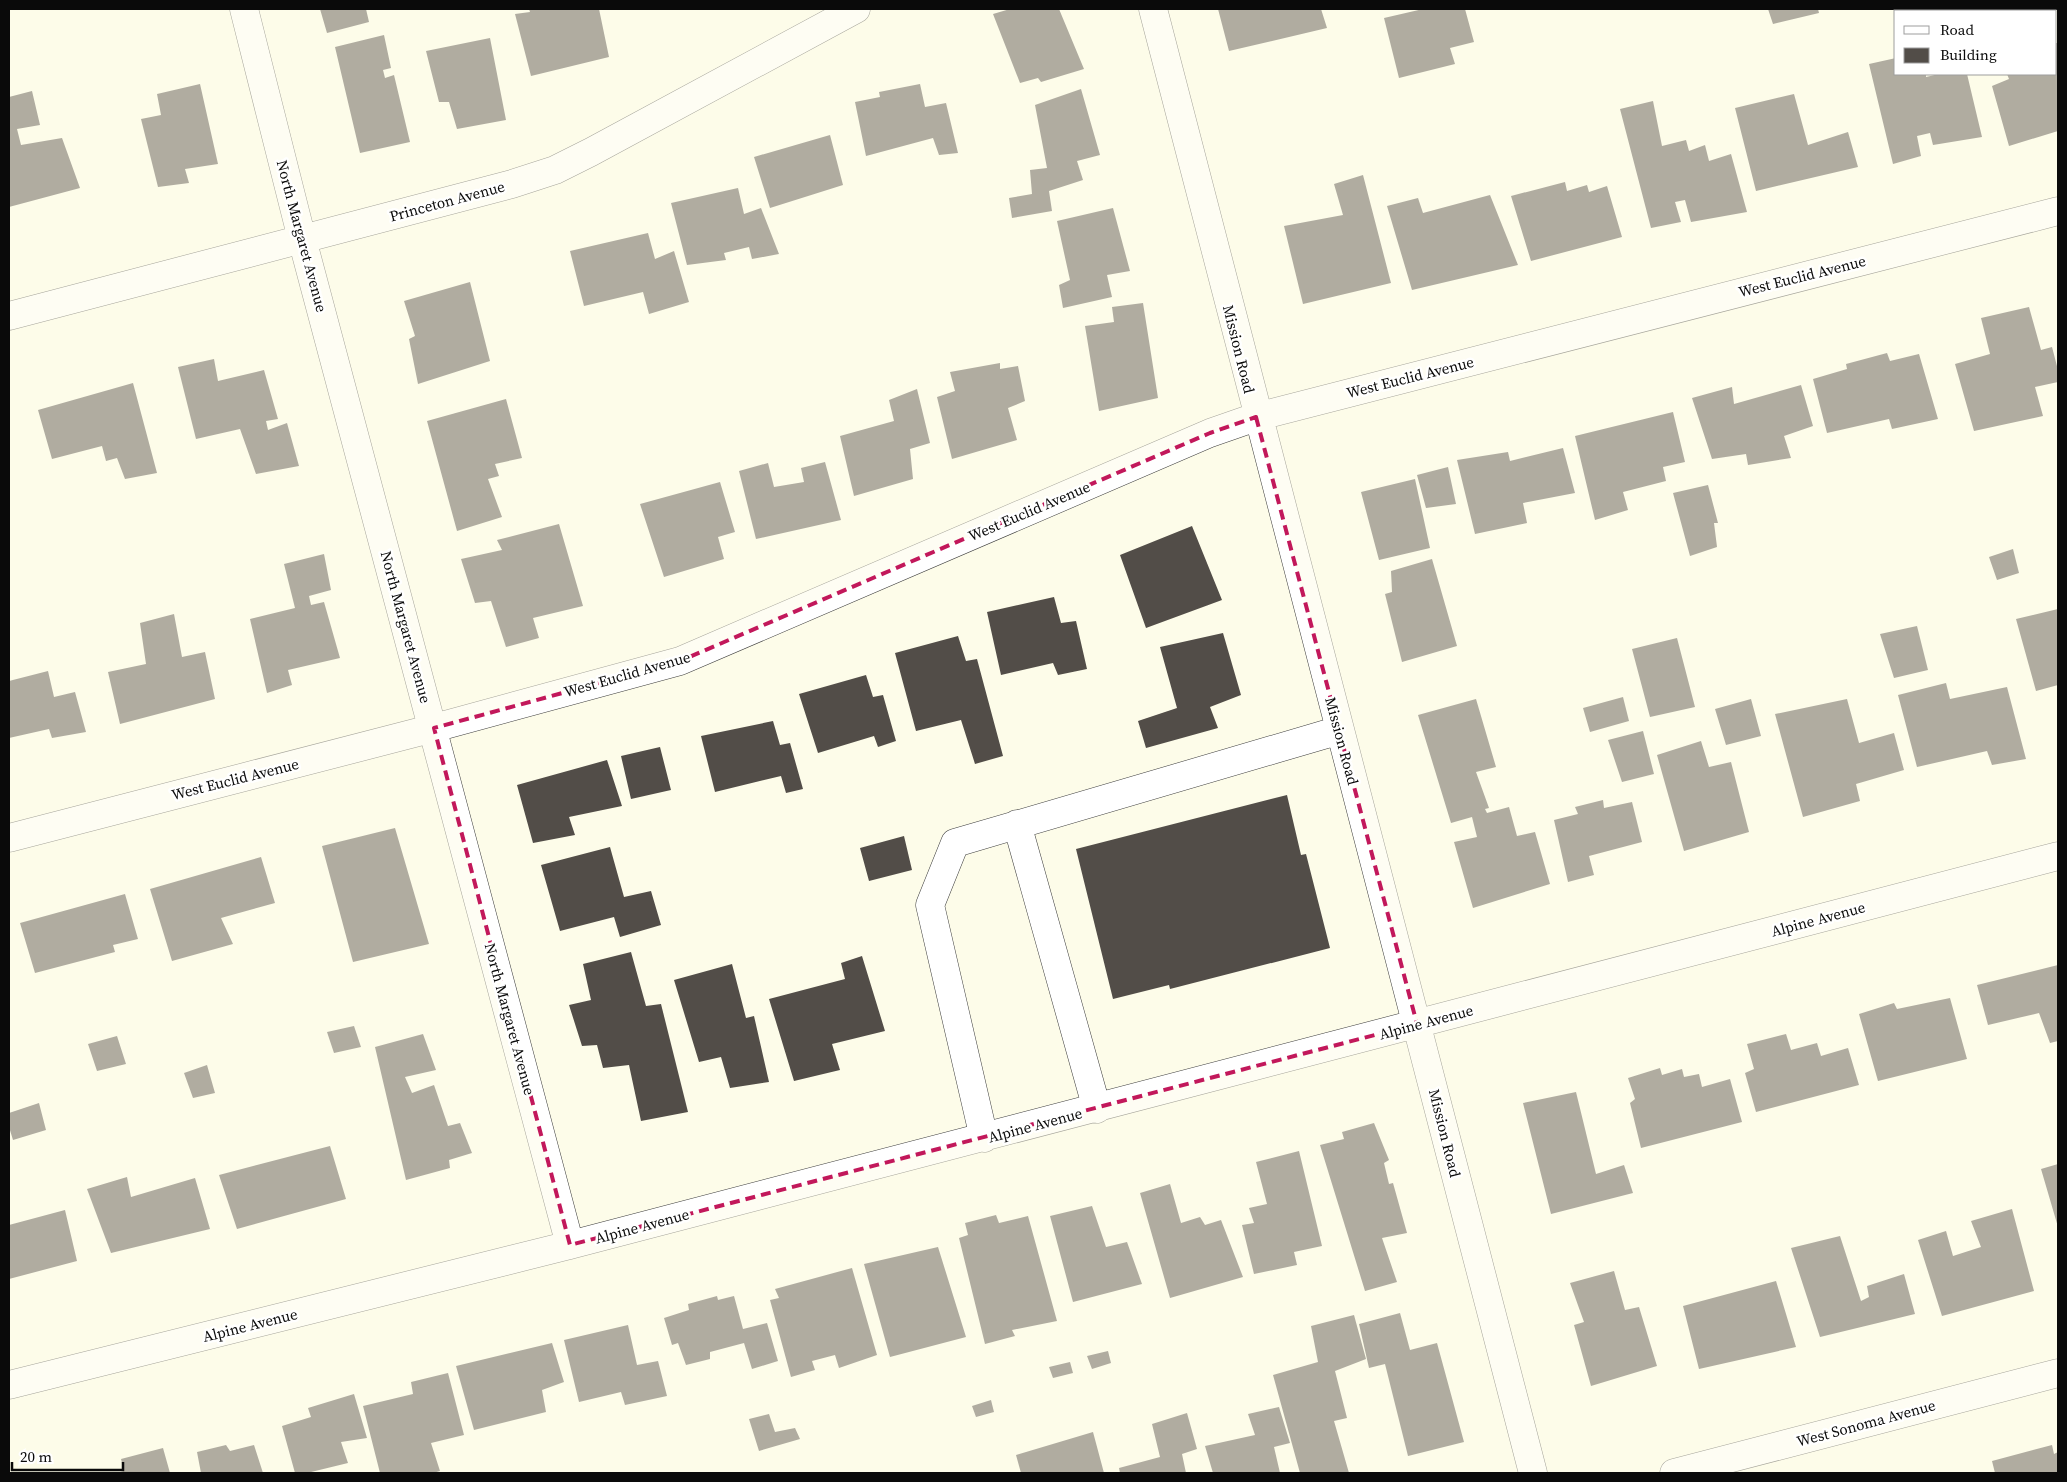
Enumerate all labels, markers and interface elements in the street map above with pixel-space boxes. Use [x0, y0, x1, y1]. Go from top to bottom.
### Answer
legend [1894, 10, 2057, 75]
text: Road [1940, 19, 1974, 40]
text: Building [1940, 44, 1997, 65]
street label: North Margaret Avenue [272, 158, 332, 315]
street label: Princeton Avenue [387, 175, 507, 226]
street label: West Euclid Avenue [1736, 250, 1868, 302]
street label: Mission Road [1218, 303, 1260, 396]
street label: West Euclid Avenue [1344, 351, 1476, 403]
street label: West Euclid Avenue [965, 476, 1094, 546]
street label: North Margaret Avenue [376, 549, 436, 706]
street label: West Euclid Avenue [561, 646, 693, 702]
street label: Mission Road [1320, 695, 1364, 788]
street label: West Euclid Avenue [169, 753, 301, 805]
street label: Alpine Avenue [1769, 896, 1868, 942]
street label: North Margaret Avenue [480, 941, 540, 1098]
street label: Alpine Avenue [1377, 999, 1476, 1045]
street label: Mission Road [1424, 1087, 1466, 1180]
street label: Alpine Avenue [986, 1102, 1085, 1148]
street label: Alpine Avenue [593, 1203, 692, 1249]
street label: Alpine Avenue [200, 1303, 300, 1347]
street label: West Sonoma Avenue [1794, 1394, 1938, 1452]
scale bar [12, 1440, 124, 1472]
text: 20 m [20, 1446, 52, 1467]

